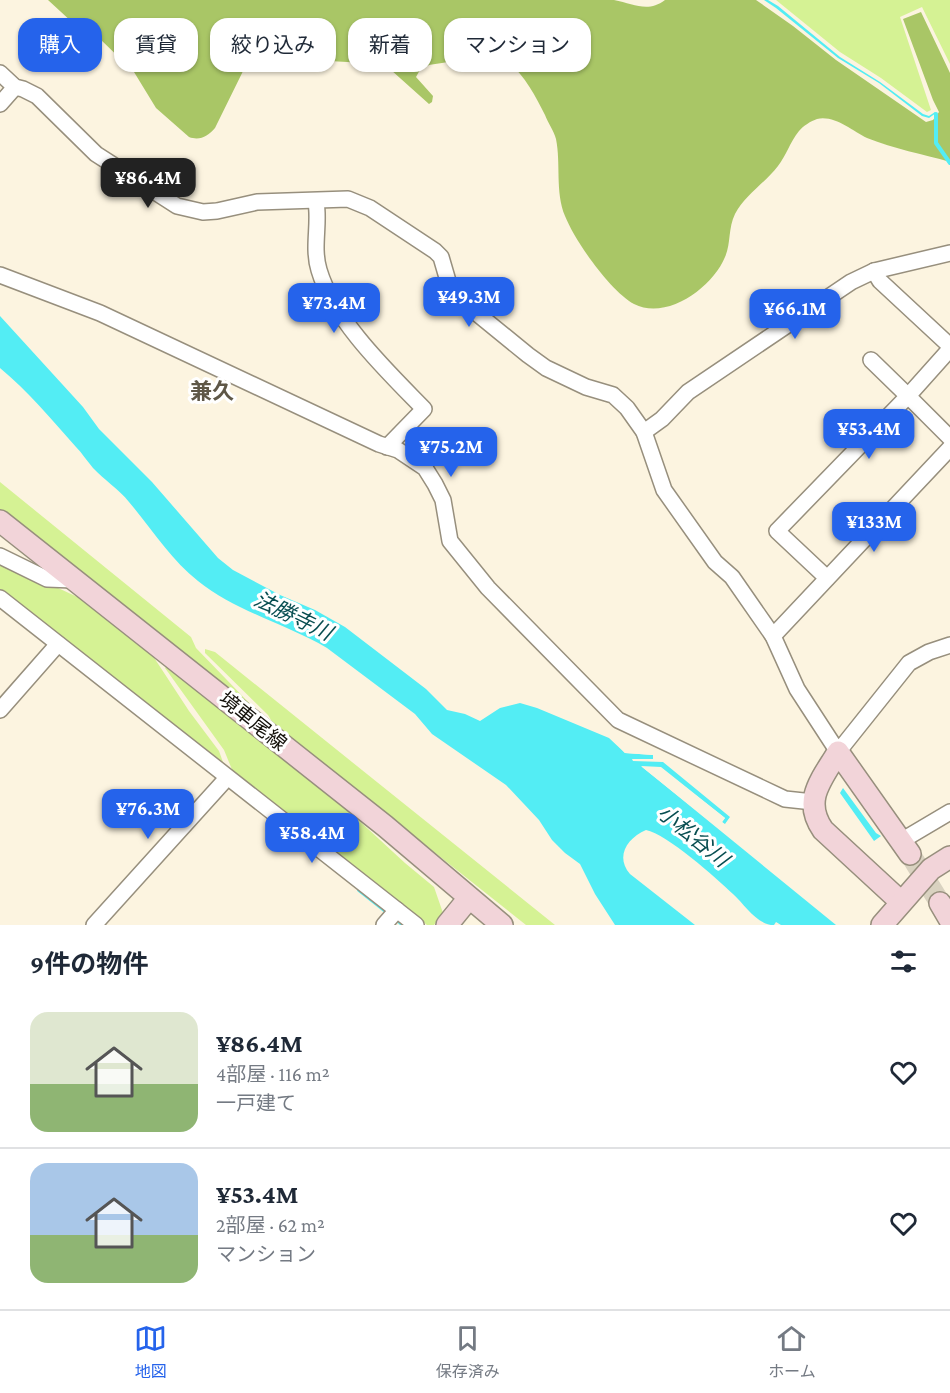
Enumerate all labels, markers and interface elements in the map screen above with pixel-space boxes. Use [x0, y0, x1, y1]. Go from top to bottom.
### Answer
chip: 購入 [18, 18, 102, 72]
chip: 賃貸 [114, 18, 198, 72]
chip: 絞り込み [210, 18, 336, 72]
chip: 新着 [348, 18, 432, 72]
chip: マンション [444, 18, 591, 72]
pin: ¥86.4M [99, 158, 197, 209]
text: ¥86.4M [115, 166, 181, 188]
pin: ¥49.3M [420, 277, 518, 328]
pin: ¥73.4M [285, 283, 383, 334]
text: ¥49.3M [437, 285, 501, 307]
pin: ¥66.1M [746, 289, 844, 340]
text: ¥73.4M [302, 291, 366, 313]
text: ¥66.1M [763, 297, 827, 319]
district label: 兼久 [190, 379, 234, 404]
pin: ¥53.4M [820, 409, 918, 460]
text: ¥53.4M [837, 417, 901, 439]
pin: ¥75.2M [402, 427, 500, 478]
text: ¥75.2M [419, 435, 483, 457]
pin: ¥133M [832, 502, 916, 553]
text: ¥133M [846, 510, 902, 532]
water label: 法勝寺川 [250, 587, 338, 646]
street label: 境車尾線 [215, 687, 291, 755]
pin: ¥76.3M [99, 789, 197, 840]
text: ¥76.3M [116, 797, 180, 819]
water label: 小松谷川 [653, 800, 735, 873]
pin: ¥58.4M [263, 813, 361, 864]
text: ¥58.4M [279, 821, 345, 843]
icon: filters [887, 945, 920, 978]
text: 9件の物件 [30, 950, 148, 979]
text: ¥86.4M [216, 1029, 303, 1058]
icon: home [78, 1036, 150, 1108]
icon: heart [887, 1056, 920, 1089]
text: 4部屋 · 116 m² [216, 1063, 330, 1085]
text: 一戸建て [216, 1092, 296, 1114]
text: ¥53.4M [216, 1180, 298, 1209]
icon: home [78, 1187, 150, 1259]
icon: heart [887, 1207, 920, 1240]
text: 2部屋 · 62 m² [216, 1214, 325, 1236]
text: マンション [216, 1243, 316, 1265]
tab: 地図 [134, 1322, 167, 1382]
tab: 保存済み [436, 1322, 500, 1382]
tab: ホーム [768, 1322, 816, 1382]

